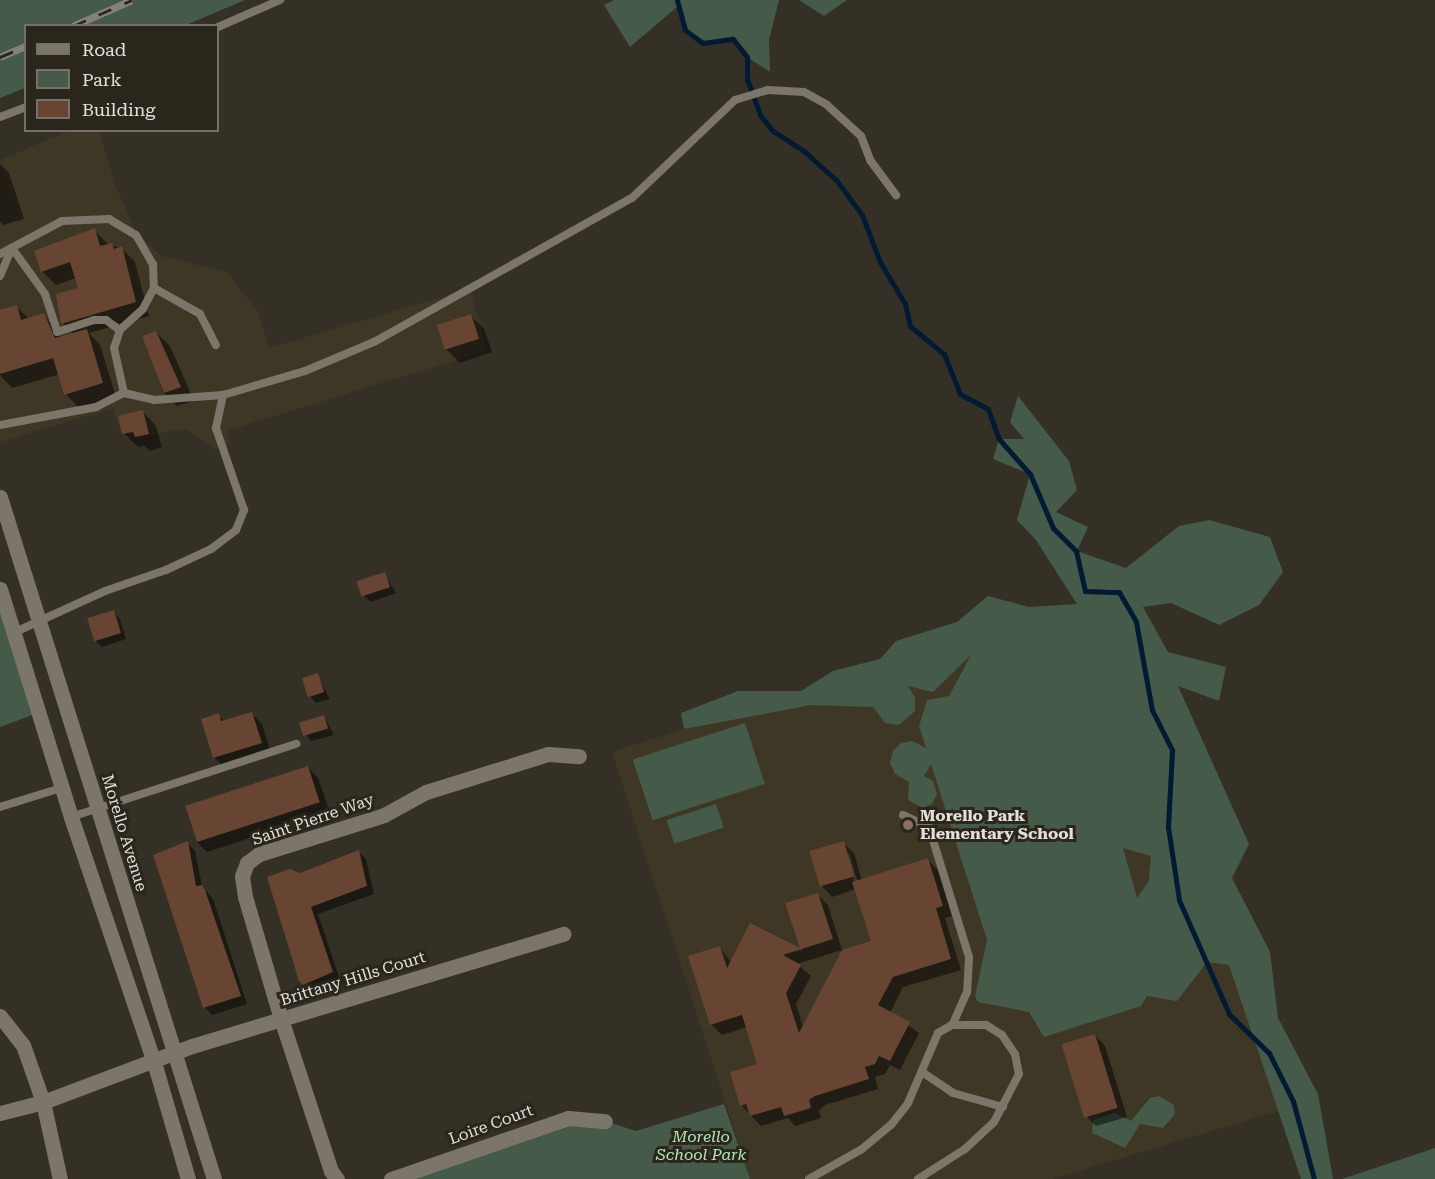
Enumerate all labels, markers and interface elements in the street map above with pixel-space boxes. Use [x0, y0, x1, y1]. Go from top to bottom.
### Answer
legend [24, 24, 219, 132]
text: Road [82, 39, 126, 60]
text: Park [82, 69, 122, 90]
text: Building [82, 99, 156, 120]
street label: Morello Avenue [97, 772, 151, 894]
street label: Saint Pierre Way [250, 790, 376, 850]
place label: Morello Park Elementary School [920, 806, 1074, 844]
marker: Morello Park Elementary School [901, 818, 915, 832]
street label: Brittany Hills Court [278, 948, 428, 1010]
street label: Loire Court [446, 1101, 536, 1149]
park label: Morello School Park [656, 1127, 746, 1165]

